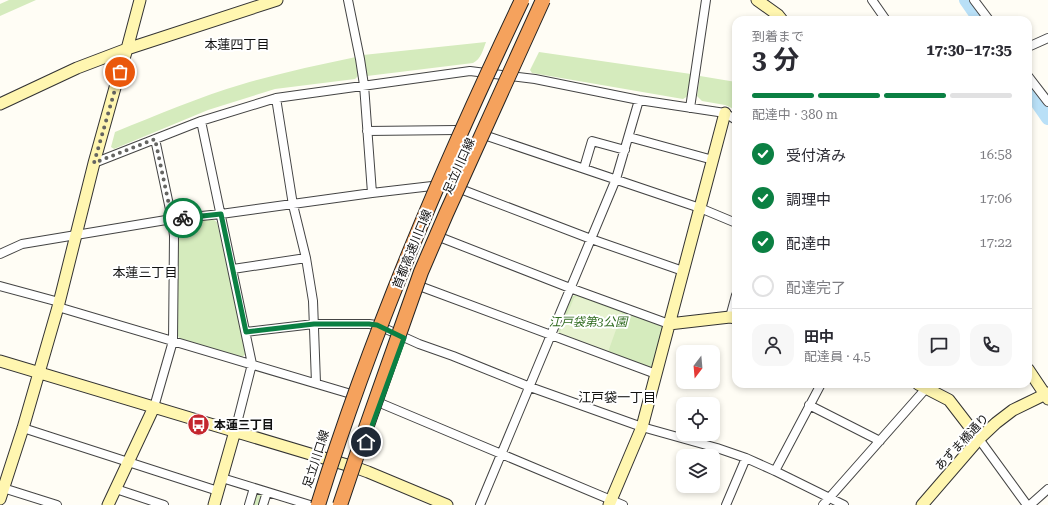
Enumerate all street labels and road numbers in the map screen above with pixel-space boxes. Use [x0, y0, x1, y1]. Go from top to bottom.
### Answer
street label: 足立川口線 [440, 136, 478, 196]
street label: 首都高速川口線 [390, 207, 434, 291]
street label: あずま橋通り [932, 411, 992, 473]
street label: 足立川口線 [300, 428, 332, 490]

